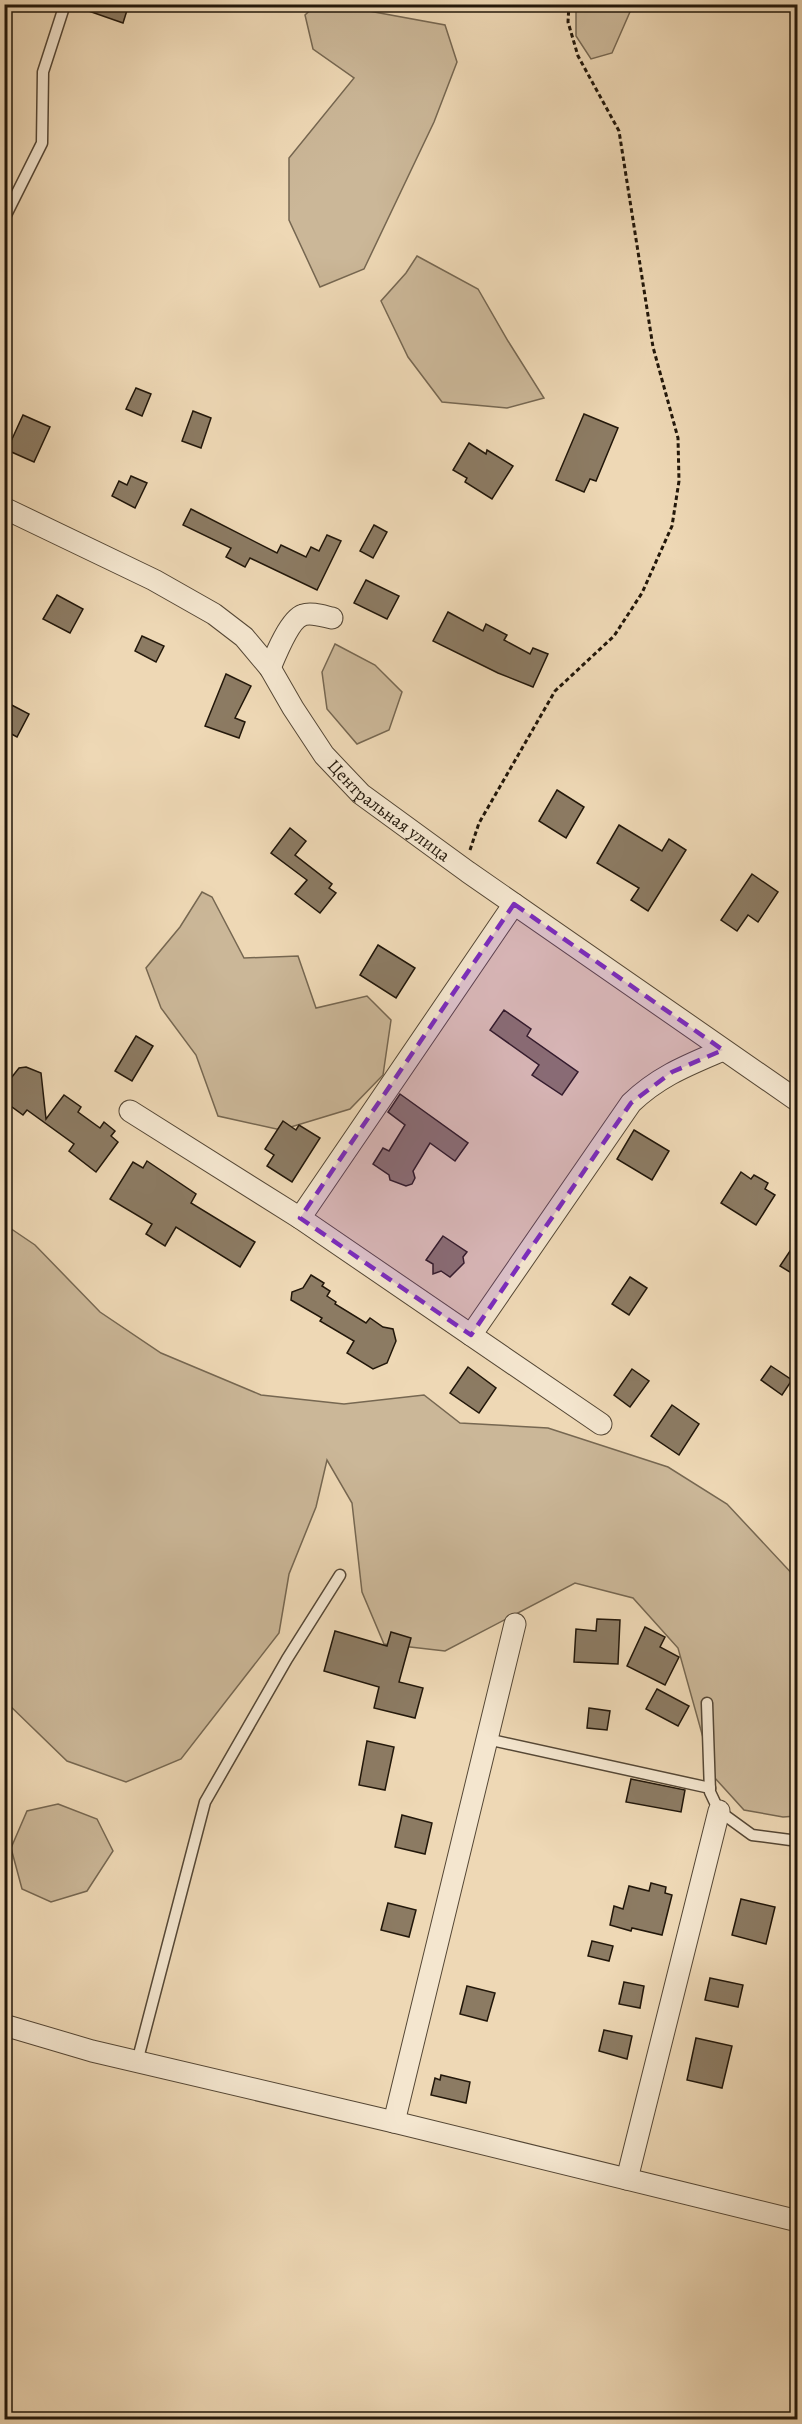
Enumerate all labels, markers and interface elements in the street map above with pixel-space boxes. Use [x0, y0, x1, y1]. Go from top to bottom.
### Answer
street label: Центральная улица [322, 754, 456, 868]

